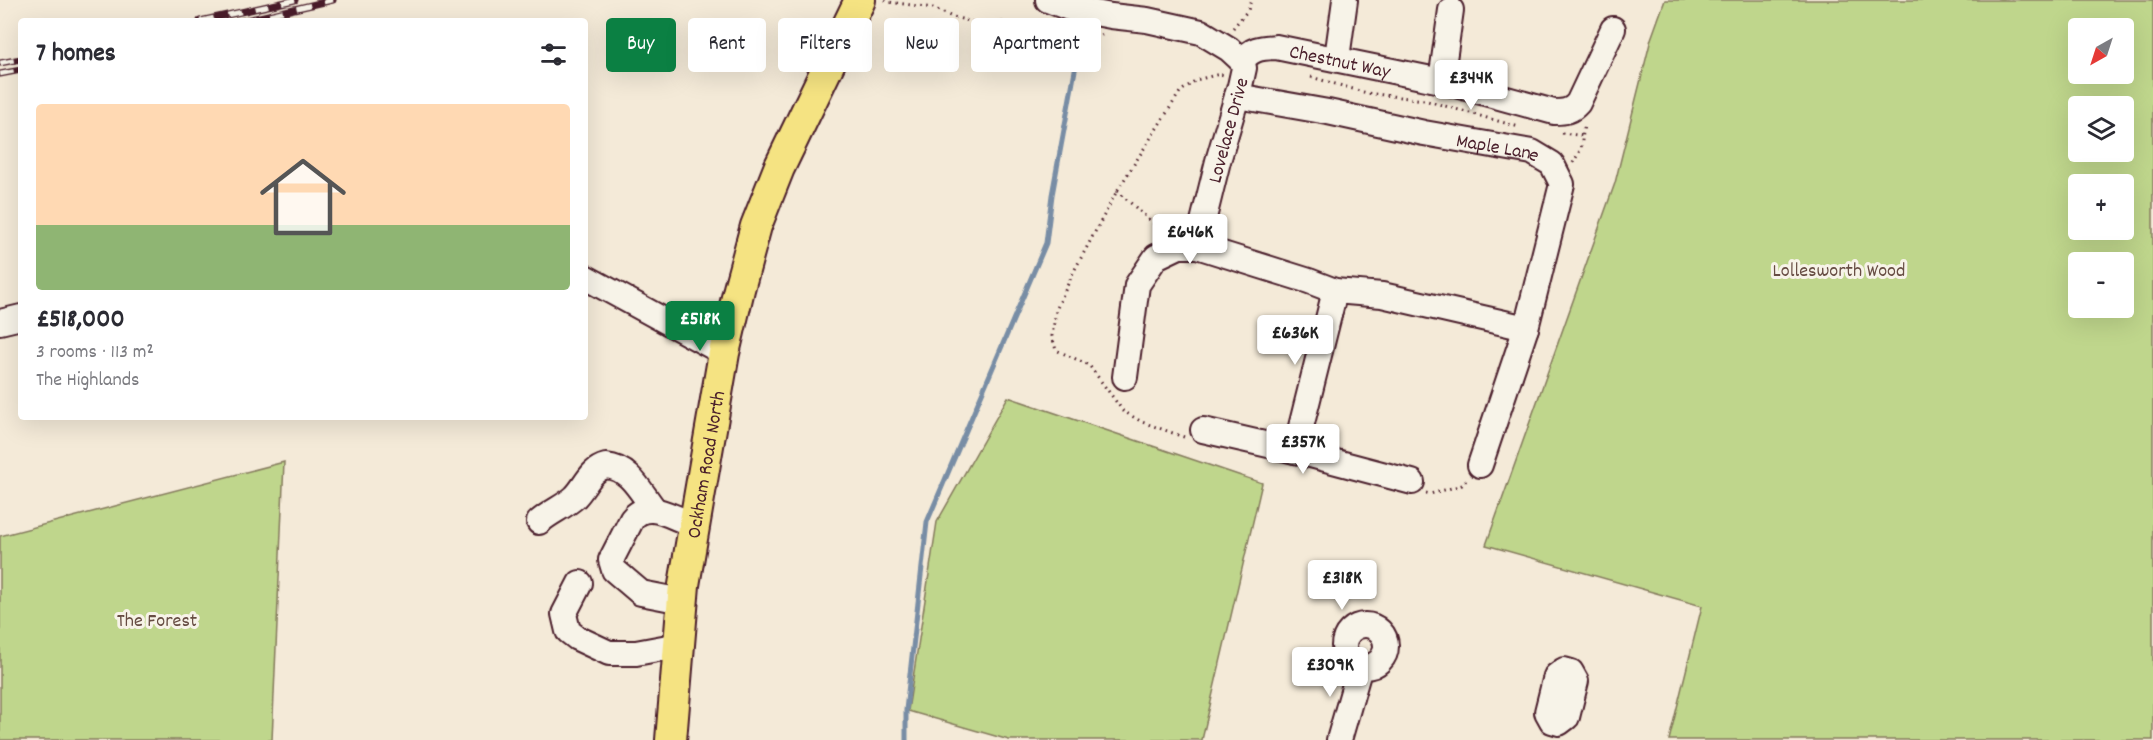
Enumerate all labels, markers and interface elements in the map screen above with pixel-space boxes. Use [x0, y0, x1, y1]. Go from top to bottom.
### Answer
chip: Buy [606, 18, 676, 72]
chip: Rent [688, 18, 766, 72]
chip: Filters [778, 18, 872, 72]
chip: New [884, 18, 959, 72]
chip: Apartment [971, 18, 1101, 72]
north arrow [2068, 18, 2134, 84]
map controls [2068, 18, 2134, 318]
text: 7 homes [36, 36, 116, 73]
icon: filters [537, 38, 570, 71]
street label: Chestnut Way [1287, 39, 1394, 87]
pin: £344K [1429, 60, 1513, 111]
text: £344K [1449, 65, 1493, 93]
street label: Lovelace Drive [1202, 75, 1257, 187]
button: layers [2068, 96, 2134, 162]
street label: Maple Lane [1454, 128, 1544, 171]
icon: home [249, 143, 357, 251]
button: + [2068, 174, 2134, 240]
pin: £646K [1148, 214, 1232, 265]
text: £646K [1166, 219, 1214, 247]
button: − [2068, 252, 2134, 318]
park label: Lollesworth Wood [1773, 258, 1905, 286]
pin: £518K [658, 301, 742, 352]
text: £518,000 [36, 302, 125, 339]
text: £518K [680, 306, 720, 334]
pin: £636K [1253, 315, 1337, 366]
text: £636K [1271, 320, 1319, 348]
text: 3 rooms · 113 m² [36, 339, 154, 367]
text: The Highlands [36, 367, 140, 395]
street label: Ockham Road North [681, 389, 734, 541]
pin: £357K [1261, 424, 1345, 475]
text: £357K [1280, 429, 1326, 457]
pin: £318K [1300, 560, 1384, 611]
text: £318K [1322, 565, 1362, 593]
park label: The Forest [117, 608, 197, 636]
pin: £309K [1288, 647, 1372, 698]
text: £309K [1306, 652, 1354, 680]

